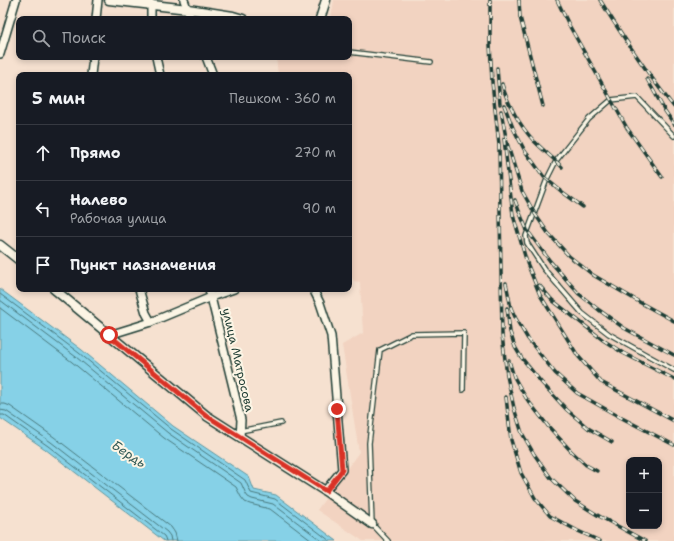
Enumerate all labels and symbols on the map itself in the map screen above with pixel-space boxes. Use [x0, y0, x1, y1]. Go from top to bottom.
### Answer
street label: улица Матросова [218, 307, 258, 414]
route start [100, 326, 118, 344]
route end [328, 400, 346, 418]
water label: Бердь [109, 436, 150, 472]

